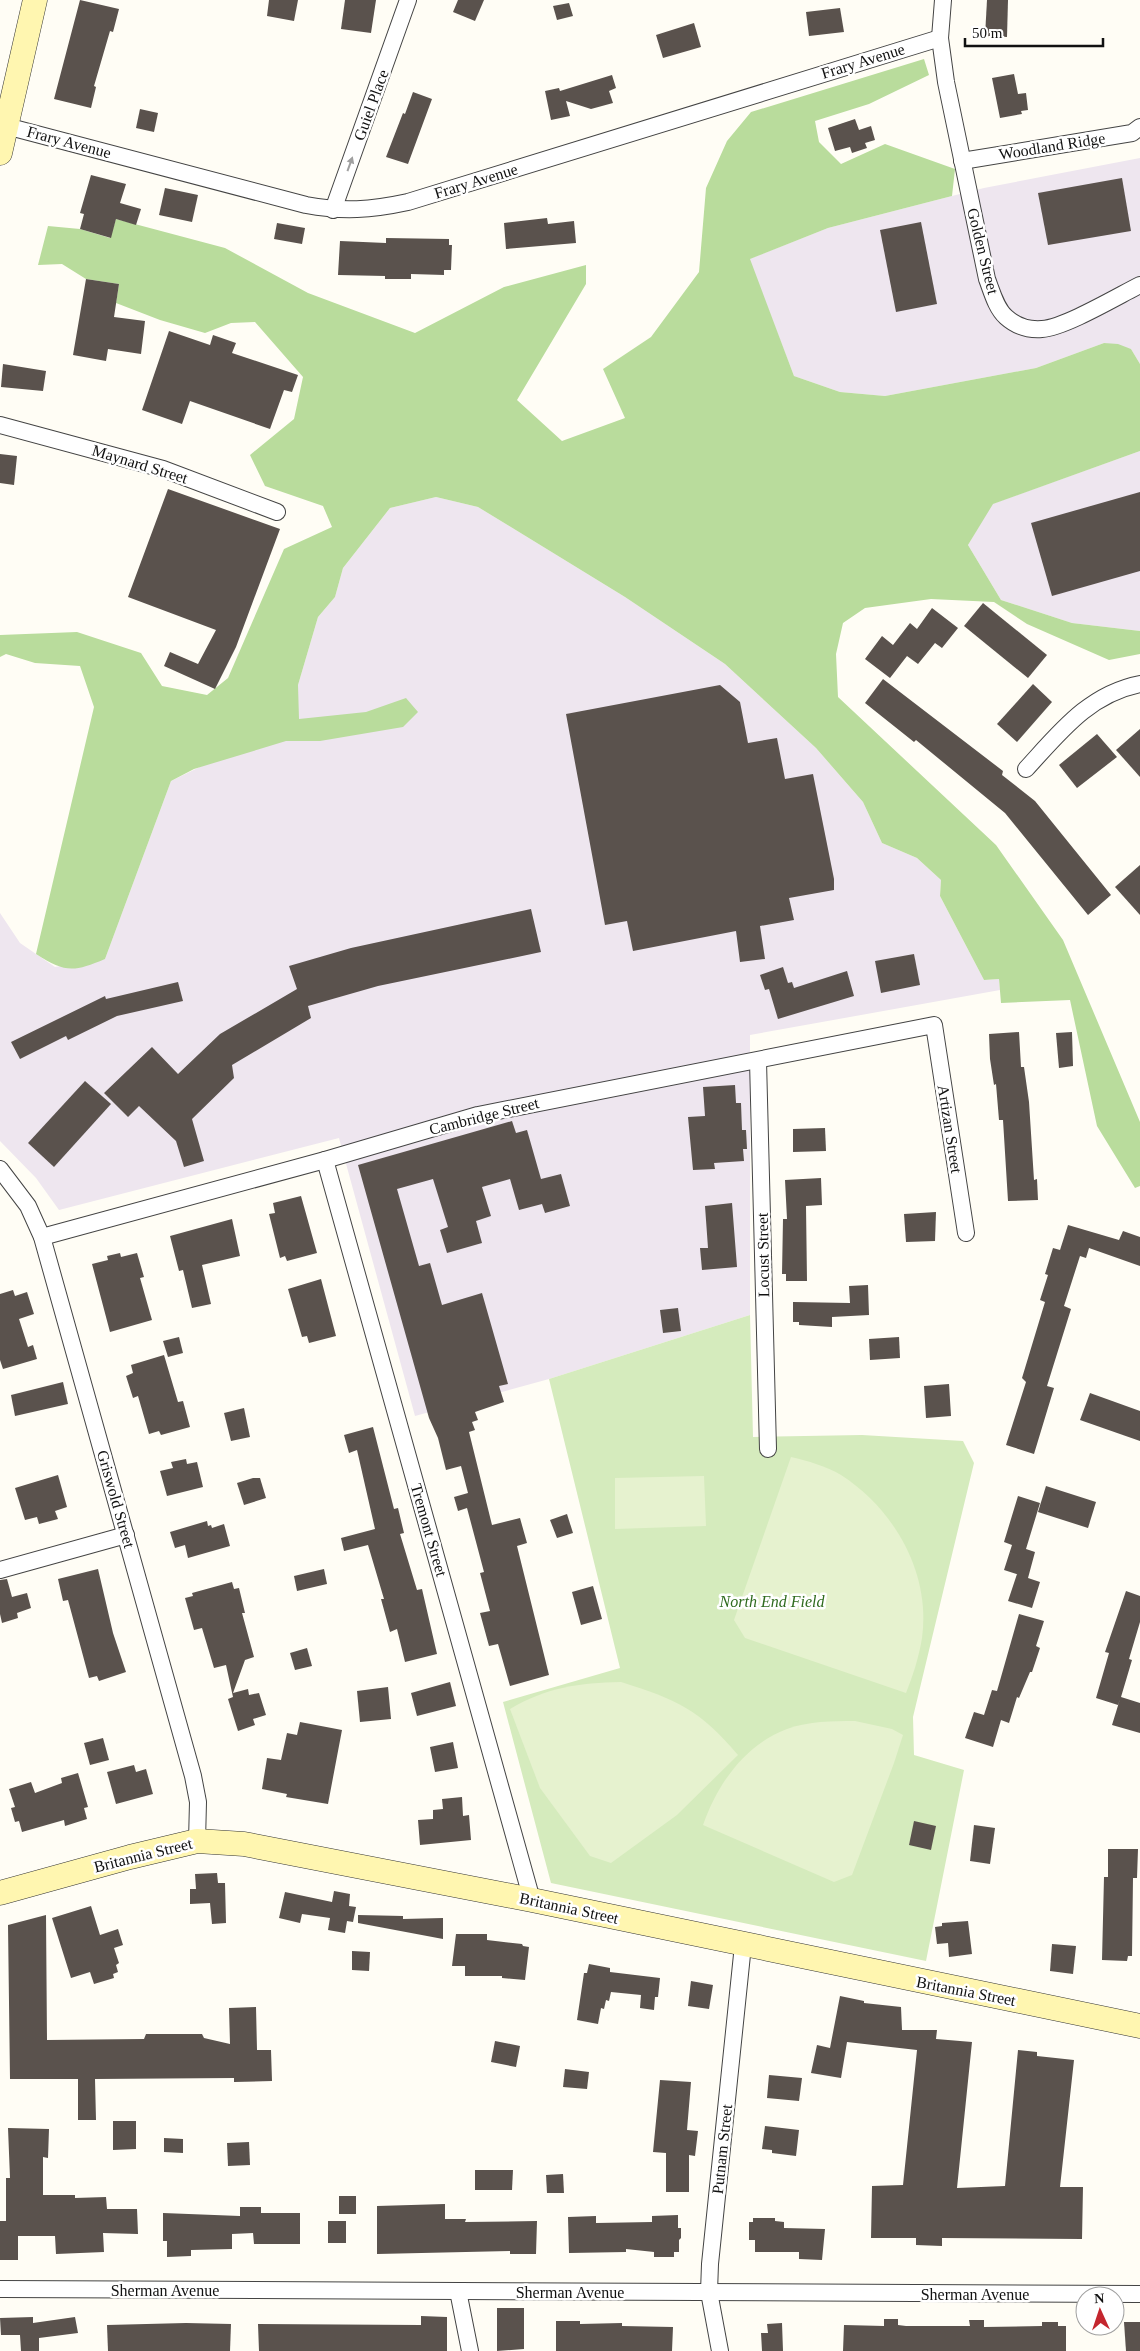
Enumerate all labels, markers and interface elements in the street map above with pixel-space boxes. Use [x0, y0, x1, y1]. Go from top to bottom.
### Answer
scale bar [965, 15, 1102, 47]
text: 50 m [972, 25, 1003, 41]
street label: Frary Avenue [819, 40, 907, 83]
street label: Guiel Place [350, 67, 392, 143]
street label: Frary Avenue [25, 123, 113, 162]
street label: Woodland Ridge [998, 129, 1107, 164]
one-way arrow [346, 156, 354, 171]
street label: Frary Avenue [432, 160, 520, 203]
street label: Golden Street [964, 206, 1002, 296]
street label: Maynard Street [90, 441, 190, 488]
street label: Artizan Street [935, 1084, 965, 1175]
street label: Cambridge Street [427, 1094, 541, 1139]
street label: Locust Street [754, 1212, 772, 1298]
street label: Griswold Street [94, 1448, 138, 1550]
street label: Tremont Street [408, 1482, 451, 1579]
park label: North End Field [719, 1593, 825, 1610]
street label: Britannia Street [92, 1834, 195, 1875]
street label: Britannia Street [518, 1889, 621, 1927]
street label: Britannia Street [915, 1973, 1018, 2009]
street label: Putnam Street [709, 2103, 735, 2195]
street label: Sherman Avenue [111, 2282, 219, 2299]
street label: Sherman Avenue [516, 2284, 624, 2301]
street label: Sherman Avenue [921, 2286, 1029, 2303]
north arrow [1075, 2286, 1125, 2336]
text: N [1094, 2291, 1105, 2306]

